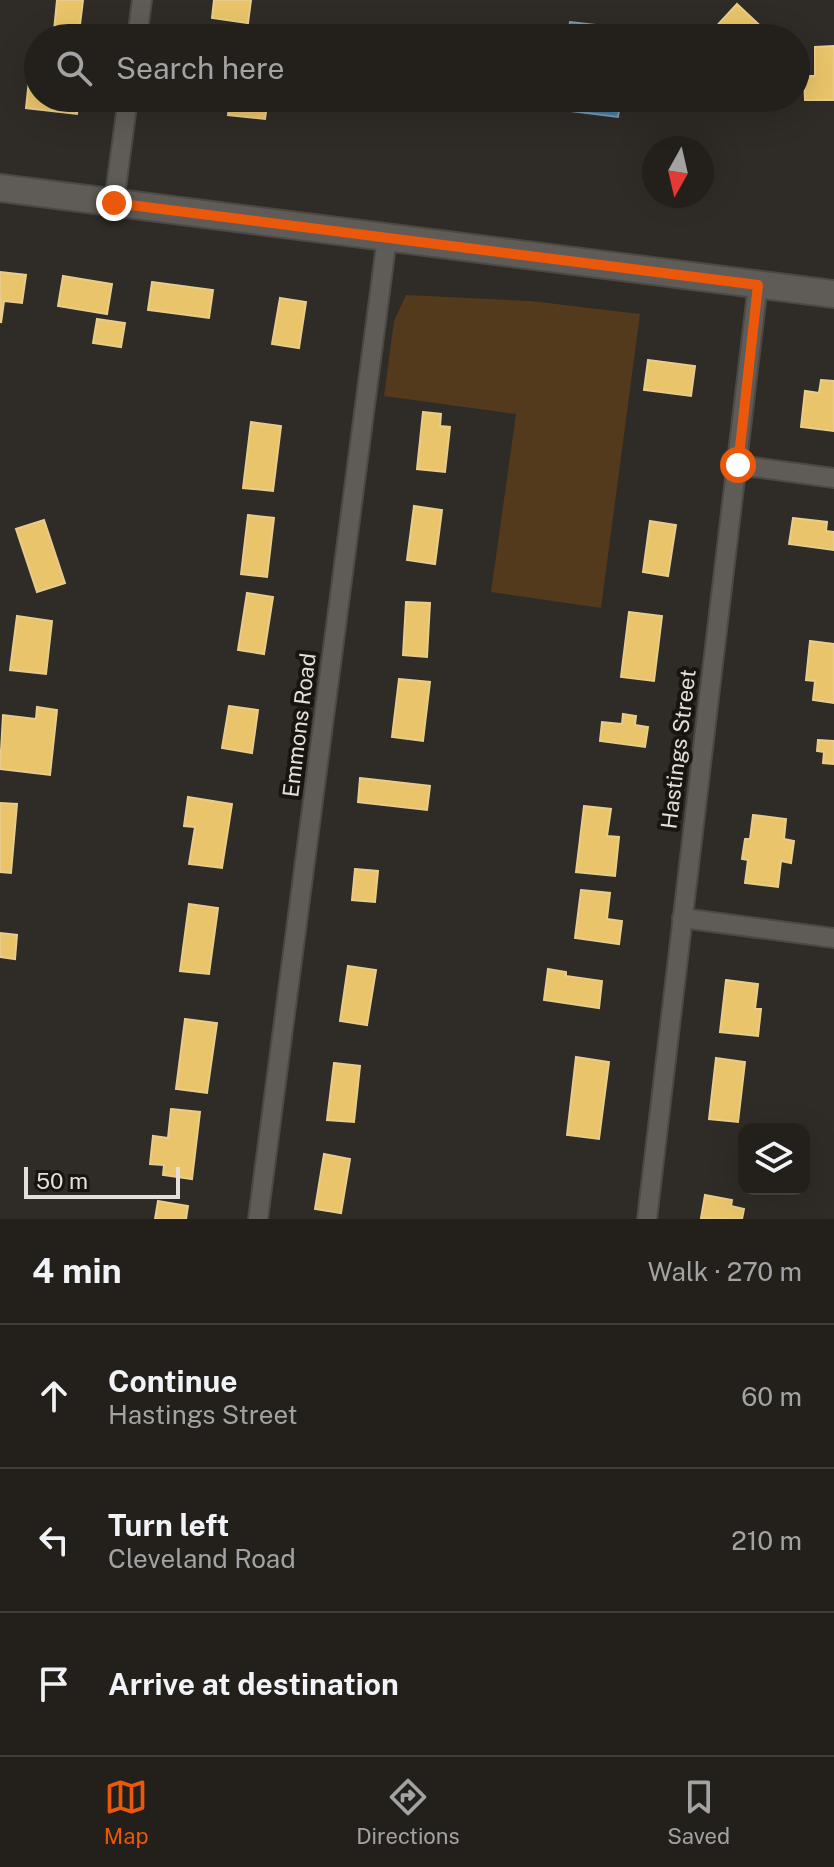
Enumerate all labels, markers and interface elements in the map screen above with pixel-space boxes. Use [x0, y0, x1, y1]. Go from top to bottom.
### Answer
search box [24, 24, 810, 112]
icon: search [52, 46, 96, 90]
text: Search here [116, 50, 284, 86]
north arrow [642, 136, 714, 208]
route end [96, 185, 132, 221]
route start [720, 447, 756, 483]
street label: Emmons Road [277, 651, 321, 799]
street label: Hastings Street [655, 668, 701, 830]
map controls [738, 1123, 810, 1195]
button: layers [738, 1123, 810, 1195]
scale bar [24, 1163, 180, 1199]
text: 50 m [36, 1168, 88, 1194]
text: 4 min [32, 1251, 122, 1291]
text: Walk · 270 m [648, 1256, 802, 1287]
text: Continue [108, 1363, 238, 1399]
icon: ahead [32, 1374, 76, 1418]
text: 60 m [741, 1381, 802, 1412]
text: Hastings Street [108, 1399, 298, 1430]
text: Turn left [108, 1507, 229, 1543]
icon: left [32, 1518, 76, 1562]
text: 210 m [731, 1525, 802, 1556]
text: Cleveland Road [108, 1543, 296, 1574]
icon: arrive [32, 1662, 76, 1706]
text: Arrive at destination [108, 1666, 399, 1702]
tab: Map [104, 1775, 149, 1849]
tab: Directions [356, 1775, 460, 1849]
tab: Saved [667, 1775, 730, 1849]

